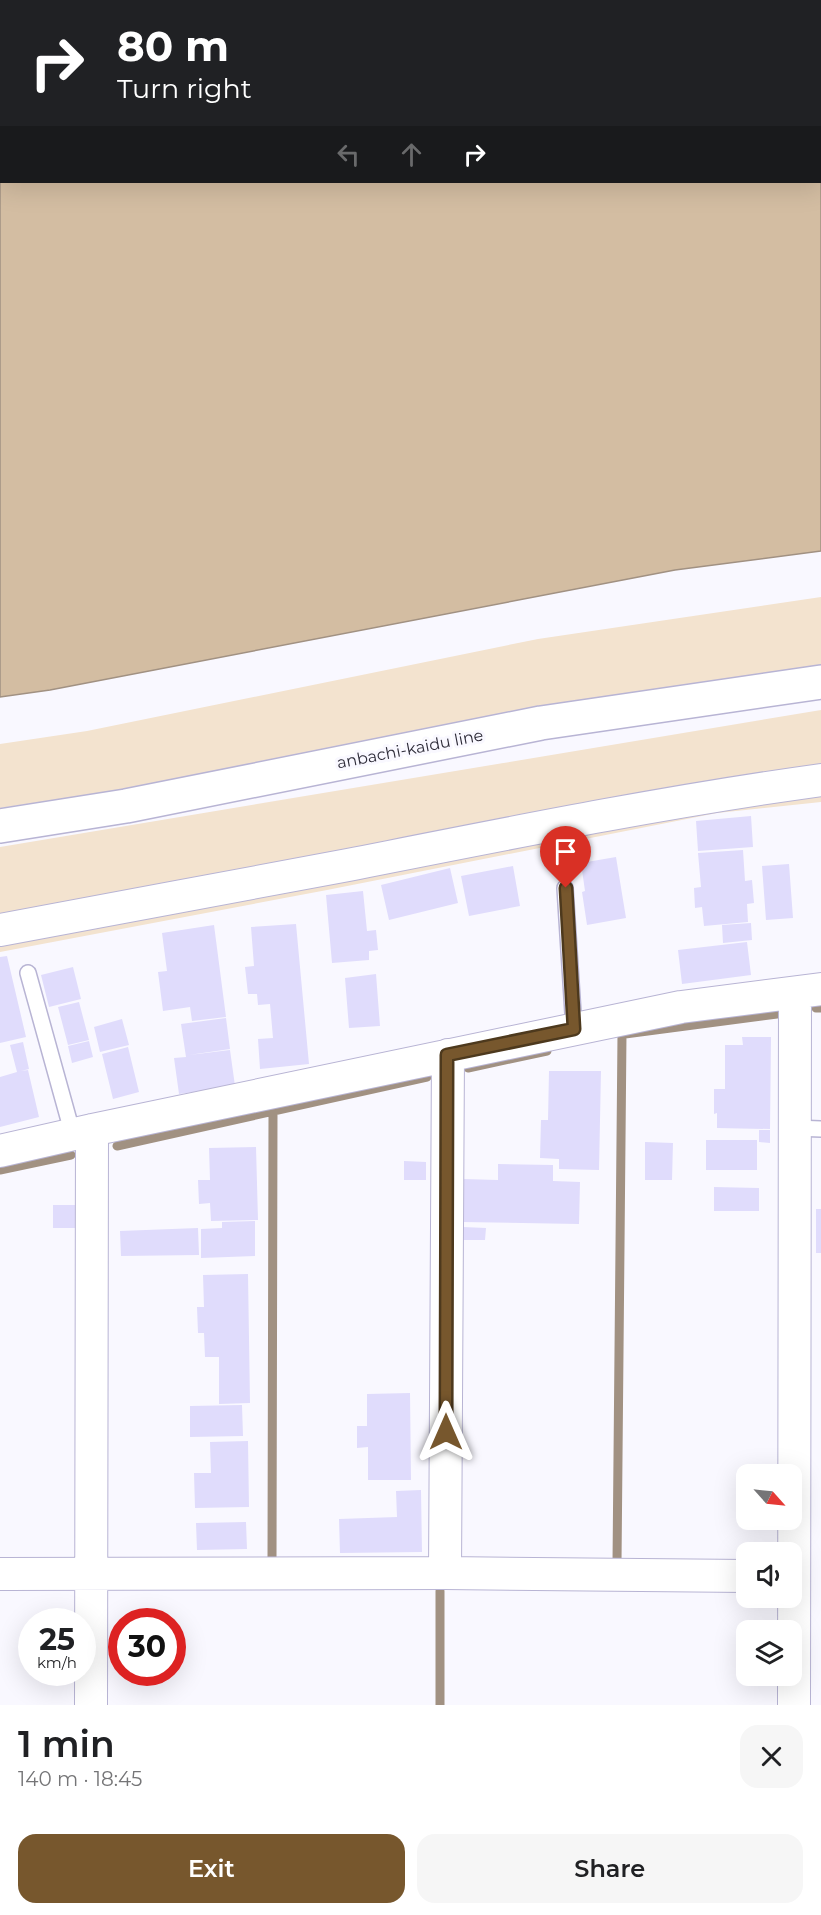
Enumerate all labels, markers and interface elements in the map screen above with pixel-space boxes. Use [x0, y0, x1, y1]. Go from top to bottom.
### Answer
text: 80 m [117, 20, 229, 72]
icon: right [18, 24, 96, 102]
text: Turn right [117, 72, 252, 105]
icon: left [332, 138, 365, 171]
icon: ahead [395, 138, 428, 171]
icon: right [458, 138, 491, 171]
street label: anbachi-kaidu line [335, 725, 485, 773]
pin [540, 826, 591, 888]
icon: arrive [549, 835, 582, 868]
position arrow [414, 1400, 478, 1464]
north arrow [736, 1464, 802, 1530]
map controls [736, 1464, 802, 1686]
button: sound [736, 1542, 802, 1608]
speed limit sign: 30 [108, 1608, 186, 1686]
button: layers [736, 1620, 802, 1686]
text: 25 [39, 1621, 75, 1658]
text: km/h [37, 1653, 77, 1672]
text: 1 min [18, 1722, 115, 1766]
button: close [740, 1725, 803, 1788]
text: 140 m · 18:45 [18, 1767, 142, 1791]
button: Exit [18, 1834, 405, 1903]
button: Share [417, 1834, 803, 1903]

